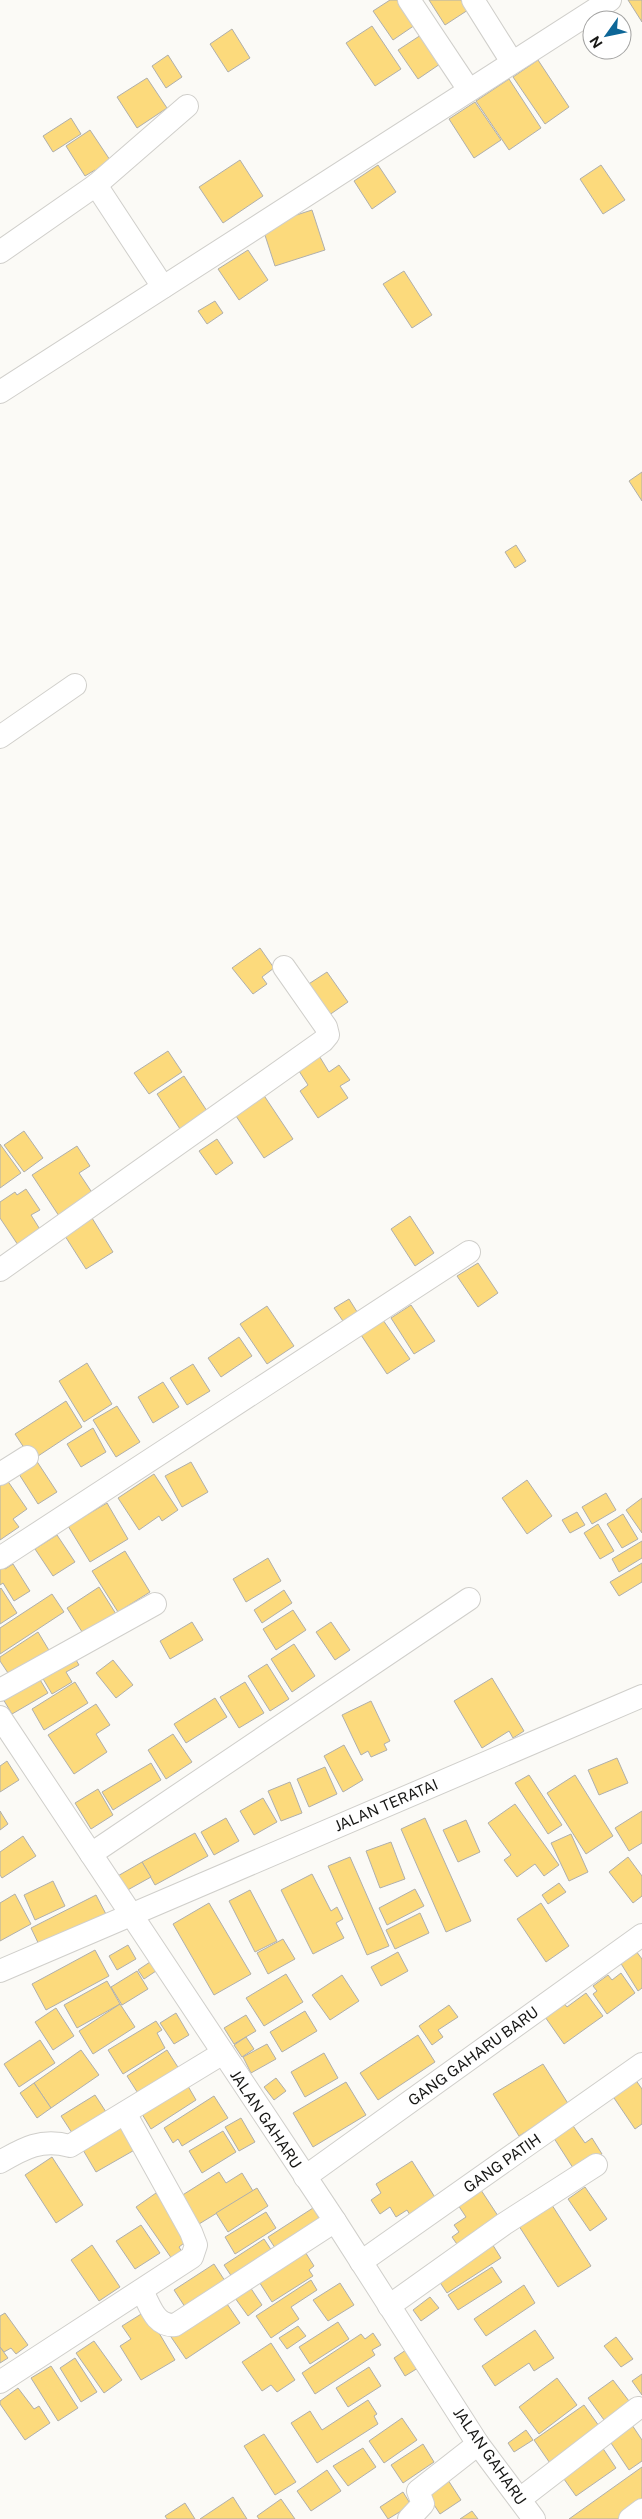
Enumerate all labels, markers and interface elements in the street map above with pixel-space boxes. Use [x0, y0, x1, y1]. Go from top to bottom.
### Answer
north arrow [582, 10, 632, 60]
text: N [586, 33, 606, 51]
street label: JALAN TERATAI [332, 1776, 440, 1834]
street label: GANG GAHARU BARU [405, 2003, 541, 2109]
street label: JALAN GAHARU [227, 2067, 305, 2171]
street label: GANG PATIH [460, 2130, 544, 2196]
street label: JALAN GAHARU [450, 2404, 530, 2508]

